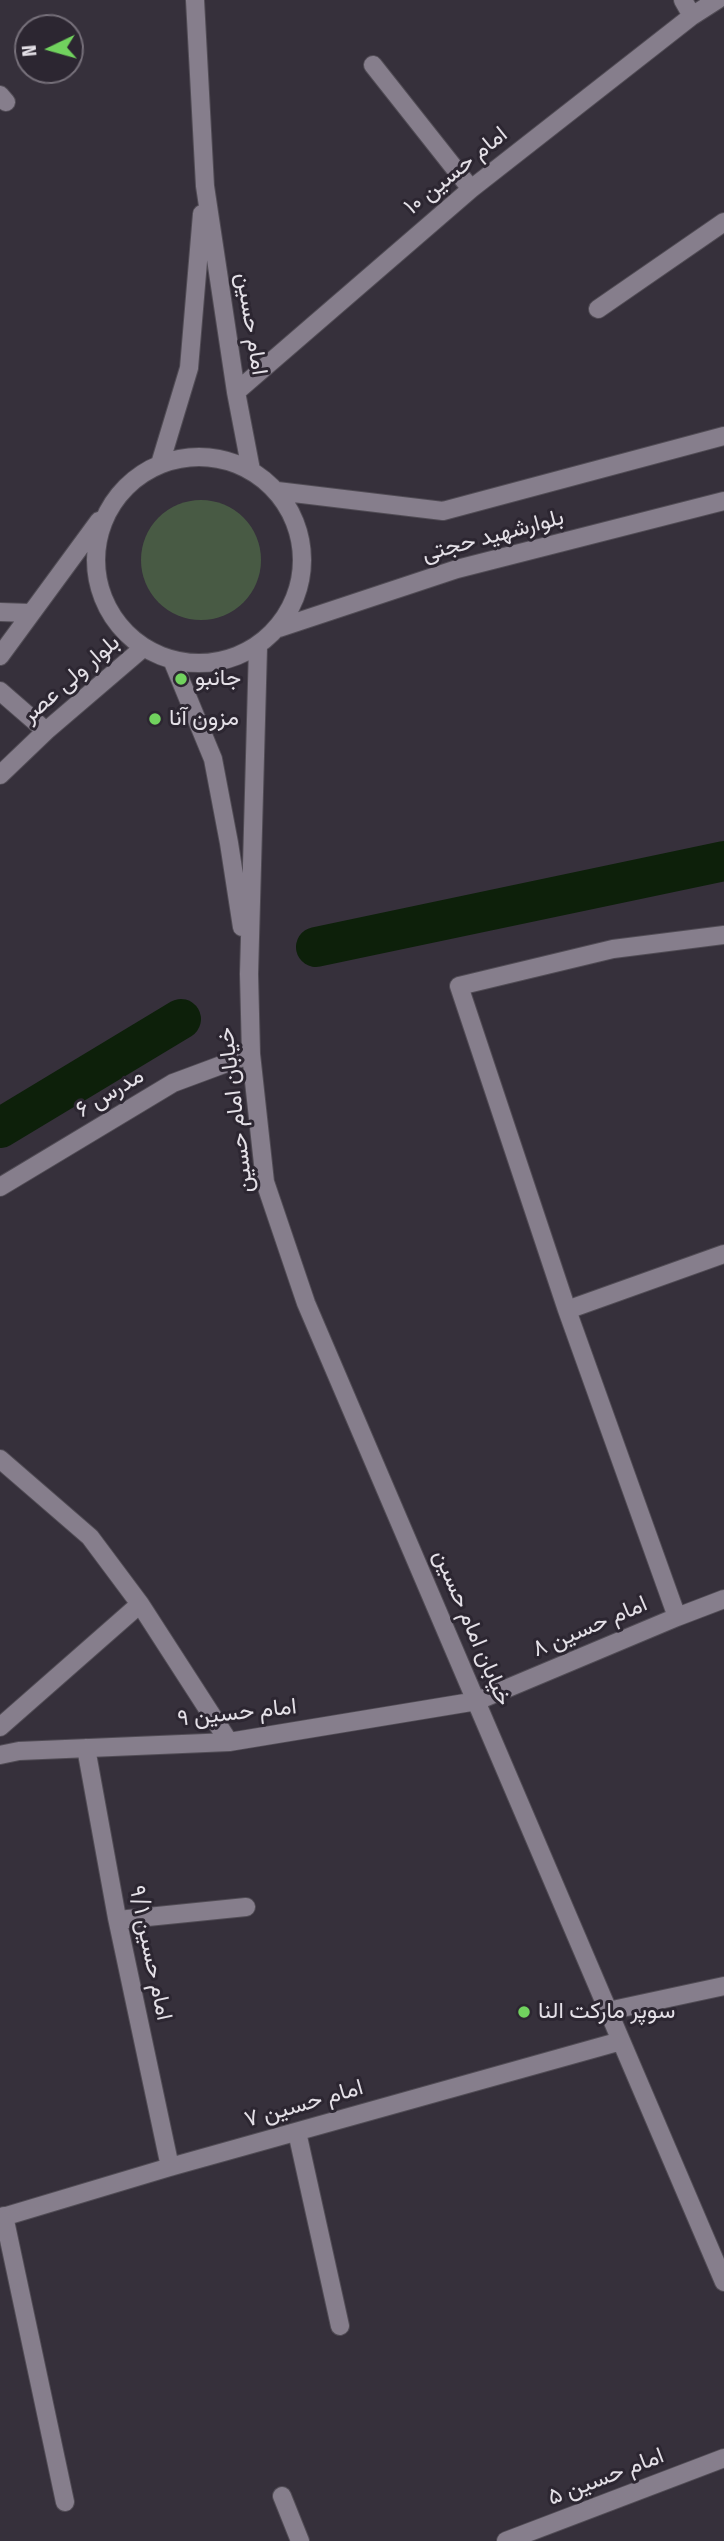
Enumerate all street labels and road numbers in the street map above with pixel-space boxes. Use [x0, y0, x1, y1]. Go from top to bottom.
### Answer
street label: ۱۰ امام حسین [399, 121, 513, 221]
street label: امام حسین [229, 271, 273, 377]
street label: بلوارشهید حجتی [419, 504, 567, 568]
street label: بلوار ولی عصر [16, 629, 126, 729]
street label: خیابان امام حسین [212, 1026, 260, 1194]
street label: مدرس ۶ [71, 1062, 149, 1124]
street label: خیابان امام حسین [427, 1546, 517, 1710]
street label: امام حسین ۸ [528, 1590, 652, 1664]
street label: امام حسین ۹ [176, 1693, 298, 1733]
street label: امام حسین ۹/۱ [122, 1883, 178, 2023]
street label: امام حسین ۷ [241, 2074, 367, 2134]
street label: امام حسین ۵ [544, 2442, 668, 2512]

